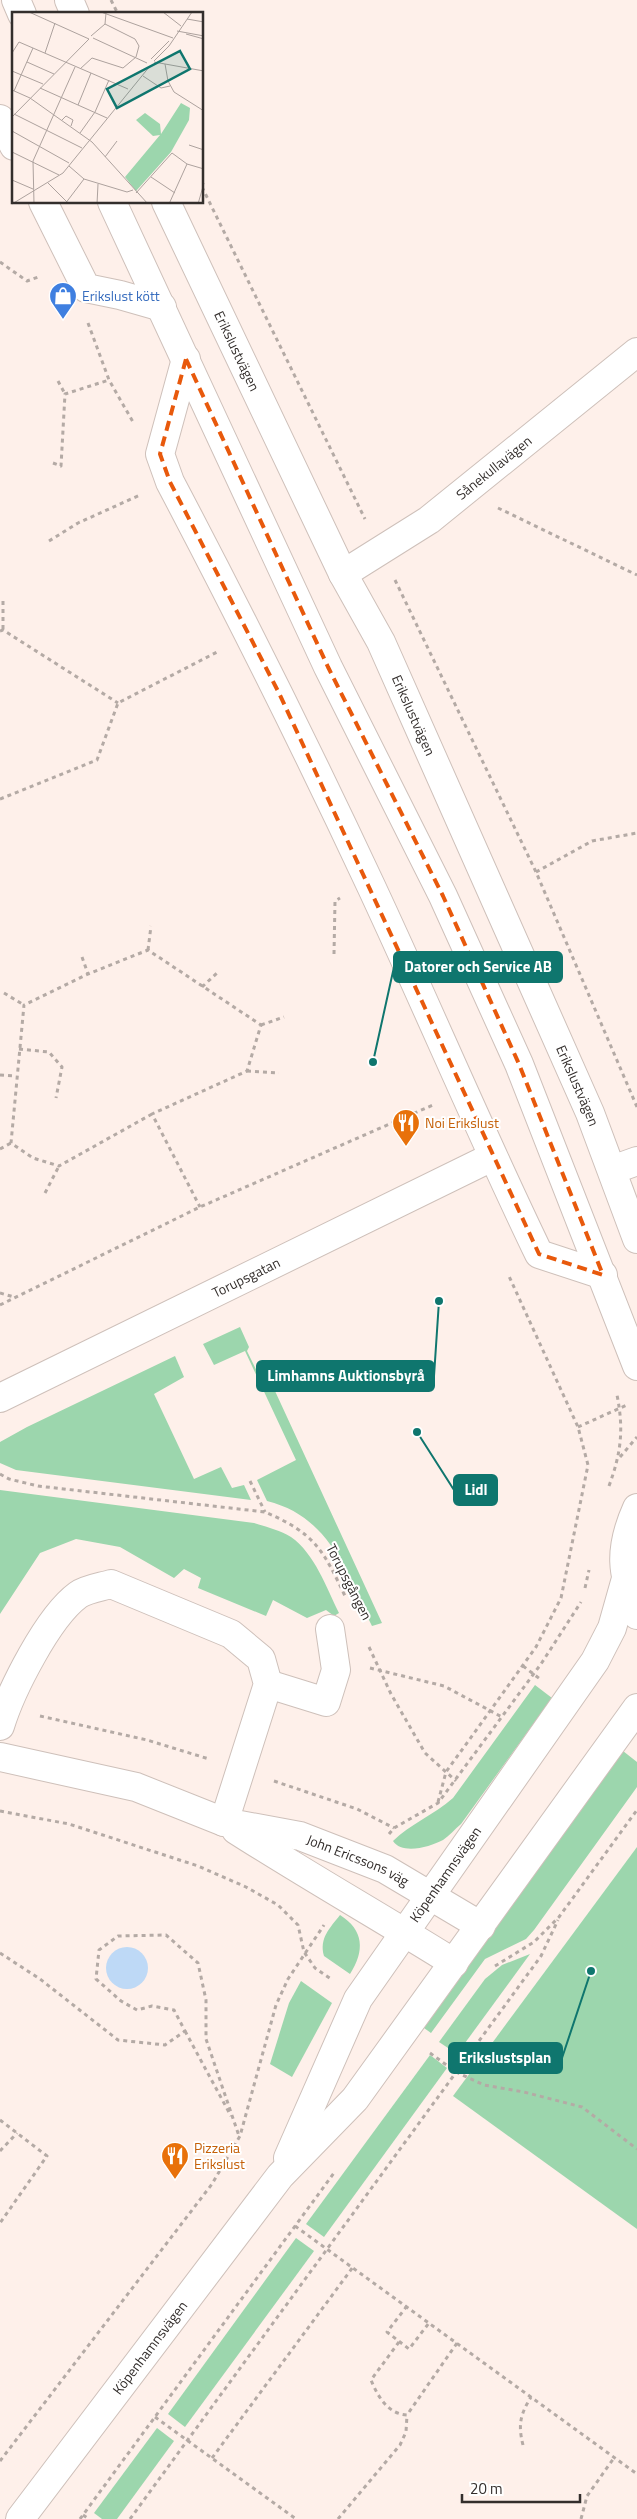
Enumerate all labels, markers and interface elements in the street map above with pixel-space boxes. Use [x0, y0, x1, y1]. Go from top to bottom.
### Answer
inset map [12, 12, 204, 204]
shop icon: Erikslust kött [48, 281, 78, 320]
place label: Erikslust kött [82, 285, 160, 306]
street label: Erikslustvägen [209, 307, 265, 394]
street label: Sånekullavägen [451, 430, 536, 504]
street label: Erikslustvägen [387, 671, 441, 759]
callout: Datorer och Service AB [394, 952, 562, 982]
text: Datorer och Service AB [404, 955, 552, 978]
street label: Erikslustvägen [551, 1041, 605, 1129]
restaurant icon: Noi Erikslust [391, 1108, 421, 1147]
place label: Noi Erikslust [425, 1112, 499, 1133]
street label: Torupsgatan [208, 1251, 283, 1303]
callout: Limhamns Auktionsbyrå [257, 1361, 434, 1391]
text: Limhamns Auktionsbyrå [267, 1364, 425, 1387]
callout: Lidl [454, 1475, 497, 1505]
text: Lidl [464, 1478, 488, 1501]
street label: Torupsgången [321, 1540, 378, 1624]
street label: Köpenhamnsvägen [404, 1822, 486, 1926]
street label: John Ericssons väg [304, 1829, 413, 1891]
callout: Erikslustsplan [449, 2043, 562, 2073]
text: Erikslustsplan [459, 2046, 551, 2069]
place label: Pizzeria Erikslust [194, 2137, 245, 2174]
restaurant icon: Pizzeria Erikslust [160, 2141, 190, 2180]
street label: Köpenhamnsvägen [107, 2296, 192, 2399]
scale bar [462, 2472, 580, 2504]
text: 20 m [470, 2477, 503, 2500]

